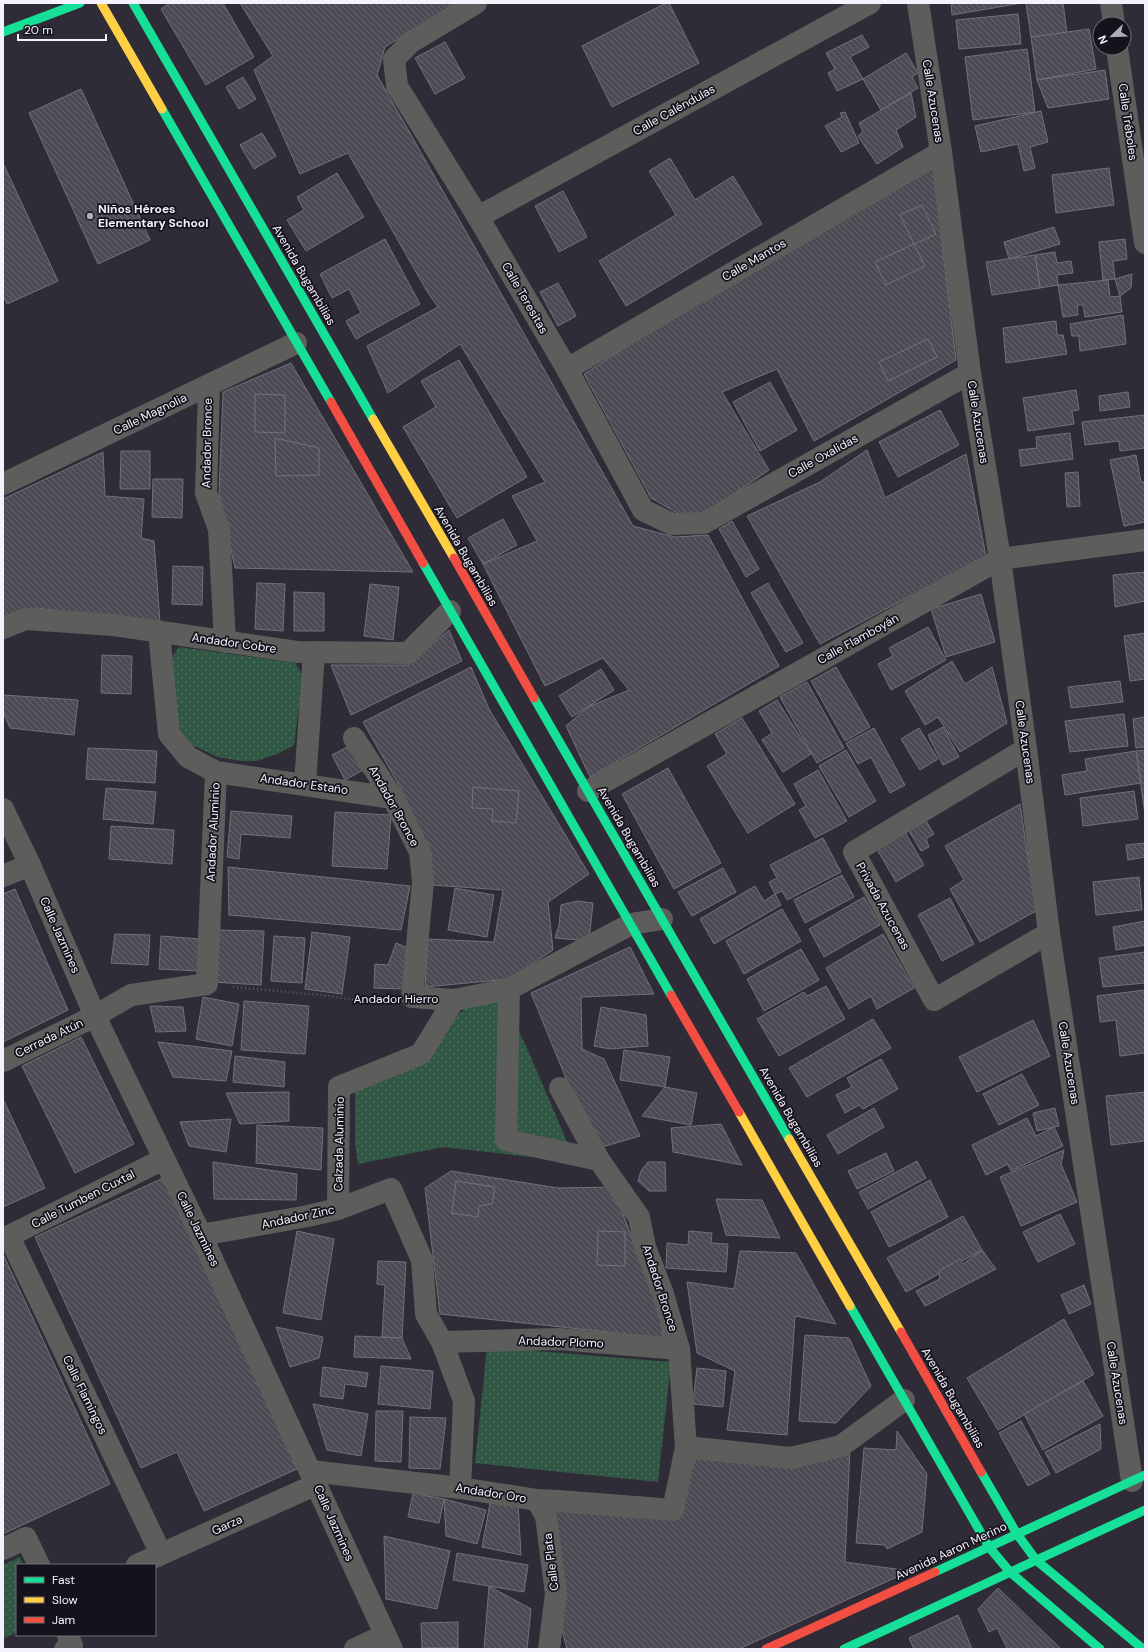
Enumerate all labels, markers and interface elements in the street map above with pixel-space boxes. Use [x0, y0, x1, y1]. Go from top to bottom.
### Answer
scale bar [18, 16, 106, 42]
north arrow [1092, 16, 1132, 56]
text: 20 m [24, 22, 53, 38]
text: N [1095, 33, 1111, 46]
street label: Calle Azucenas [919, 58, 947, 144]
street label: Calle Caléndulas [630, 81, 718, 139]
street label: Calle Tréboles [1115, 82, 1141, 162]
place label: Niños Héroes Elementary School [98, 201, 208, 231]
marker: Niños Héroes Elementary School [85, 211, 95, 221]
street label: Avenida Bugambilias [269, 222, 339, 328]
street label: Calle Mantos [719, 235, 789, 285]
street label: Calle Teresitas [498, 259, 552, 337]
street label: Calle Azucenas [964, 379, 992, 465]
street label: Calle Magnolia [111, 389, 189, 439]
street label: Andador Bronce [198, 398, 216, 488]
street label: Calle Oxalidas [785, 430, 861, 482]
street label: Avenida Bugambilias [431, 503, 501, 609]
street label: Calle Flamboyán [814, 610, 902, 668]
street label: Andador Cobre [191, 629, 278, 657]
street label: Calle Azucenas [1011, 699, 1039, 785]
street label: Andador Bronce [365, 763, 423, 850]
street label: Andador Estaño [259, 770, 349, 798]
street label: Andador Aluminio [202, 782, 224, 882]
street label: Avenida Bugambilias [594, 784, 664, 890]
street label: Privada Azucenas [852, 859, 914, 953]
street label: Calle Jazmines [36, 894, 84, 976]
street label: Andador Hierro [354, 991, 438, 1007]
street label: Cerrada Atún [12, 1015, 86, 1061]
street label: Calle Azucenas [1055, 1020, 1083, 1106]
street label: Avenida Bugambilias [756, 1064, 826, 1170]
street label: Calzada Aluminio [330, 1096, 348, 1192]
street label: Calle Tumben Cuxtal [29, 1166, 137, 1232]
street label: Calle Jazmines [173, 1189, 223, 1269]
street label: Andador Zinc [260, 1201, 336, 1233]
street label: Andador Bronce [638, 1243, 682, 1334]
street label: Andador Plomo [518, 1333, 604, 1351]
street label: Calle Azucenas [1103, 1340, 1131, 1426]
street label: Avenida Bugambilias [918, 1345, 988, 1451]
street label: Calle Flamingos [59, 1353, 111, 1437]
street label: Andador Oro [454, 1479, 528, 1507]
street label: Calle Jazmines [310, 1482, 358, 1564]
street label: Garza [209, 1511, 245, 1539]
street label: Avenida Aaron Merino [893, 1518, 1009, 1584]
street label: Calle Plata [540, 1532, 562, 1592]
legend [16, 1564, 156, 1636]
text: Fast [52, 1572, 75, 1588]
text: Slow [52, 1592, 78, 1608]
text: Jam [52, 1612, 75, 1628]

